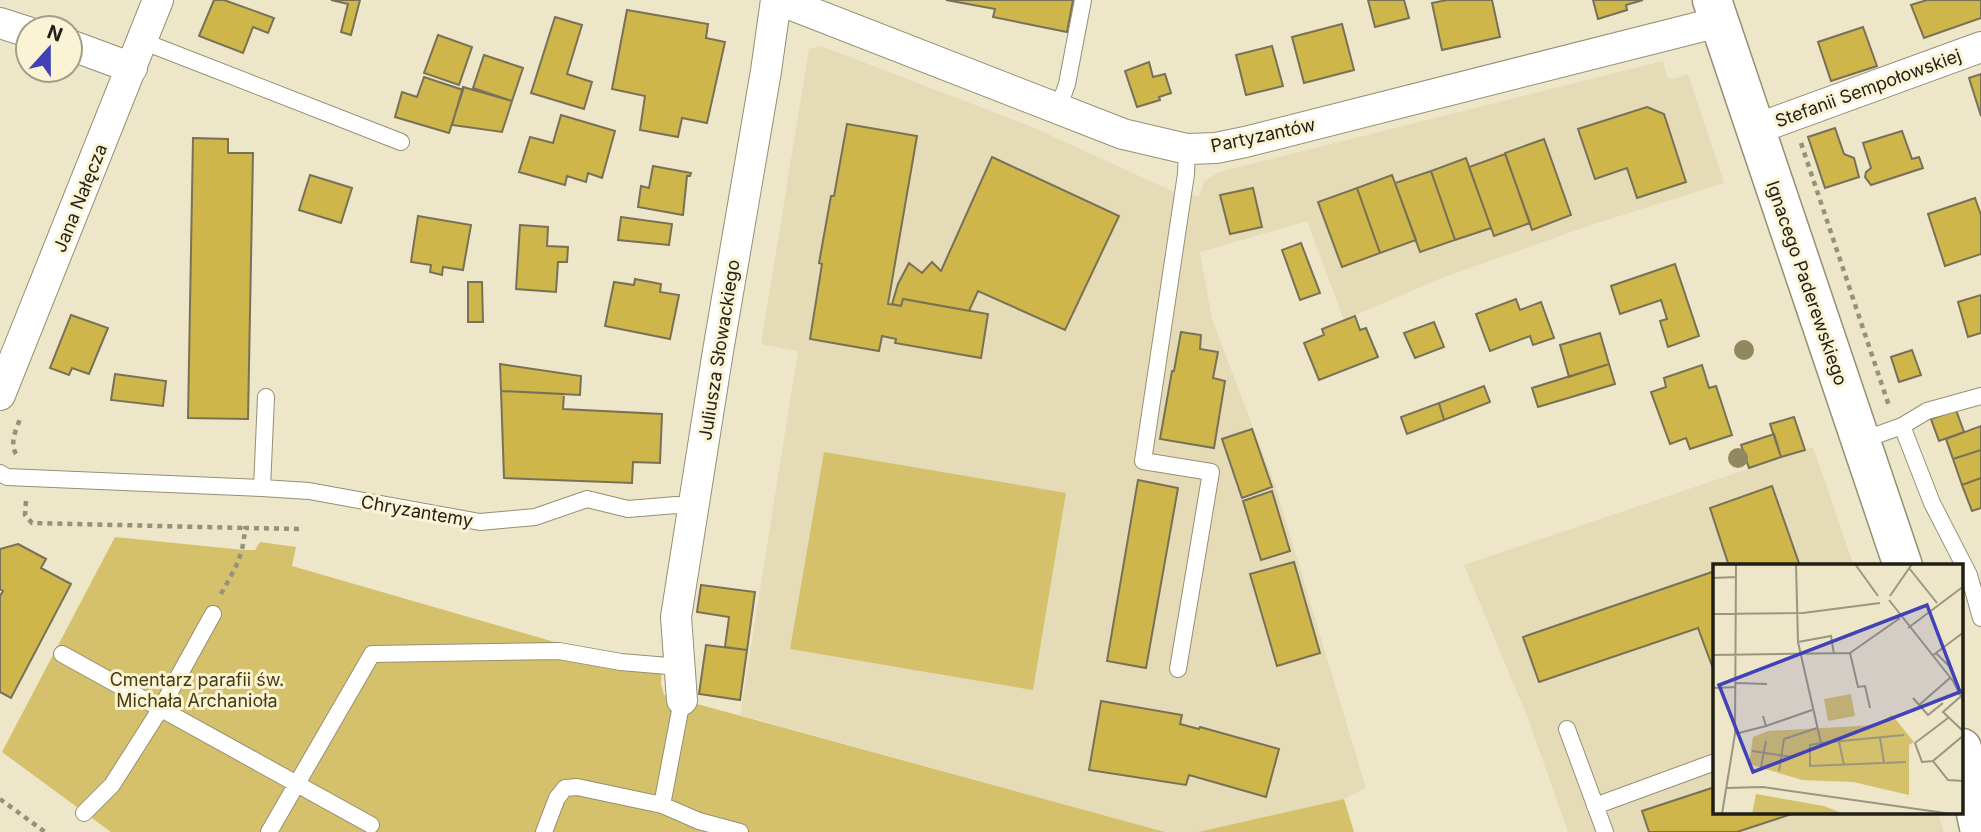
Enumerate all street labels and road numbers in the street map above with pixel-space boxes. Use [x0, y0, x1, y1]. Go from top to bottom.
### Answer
street label: Stefanii Sempołowskiej [1772, 45, 1964, 131]
street label: Partyzantów [1209, 114, 1318, 156]
street label: Jana Nałęcza [49, 141, 111, 255]
street label: Ignacego Paderewskiego [1762, 178, 1852, 388]
street label: Juliusza Słowackiego [694, 258, 744, 442]
street label: Chryzantemy [359, 491, 475, 531]

